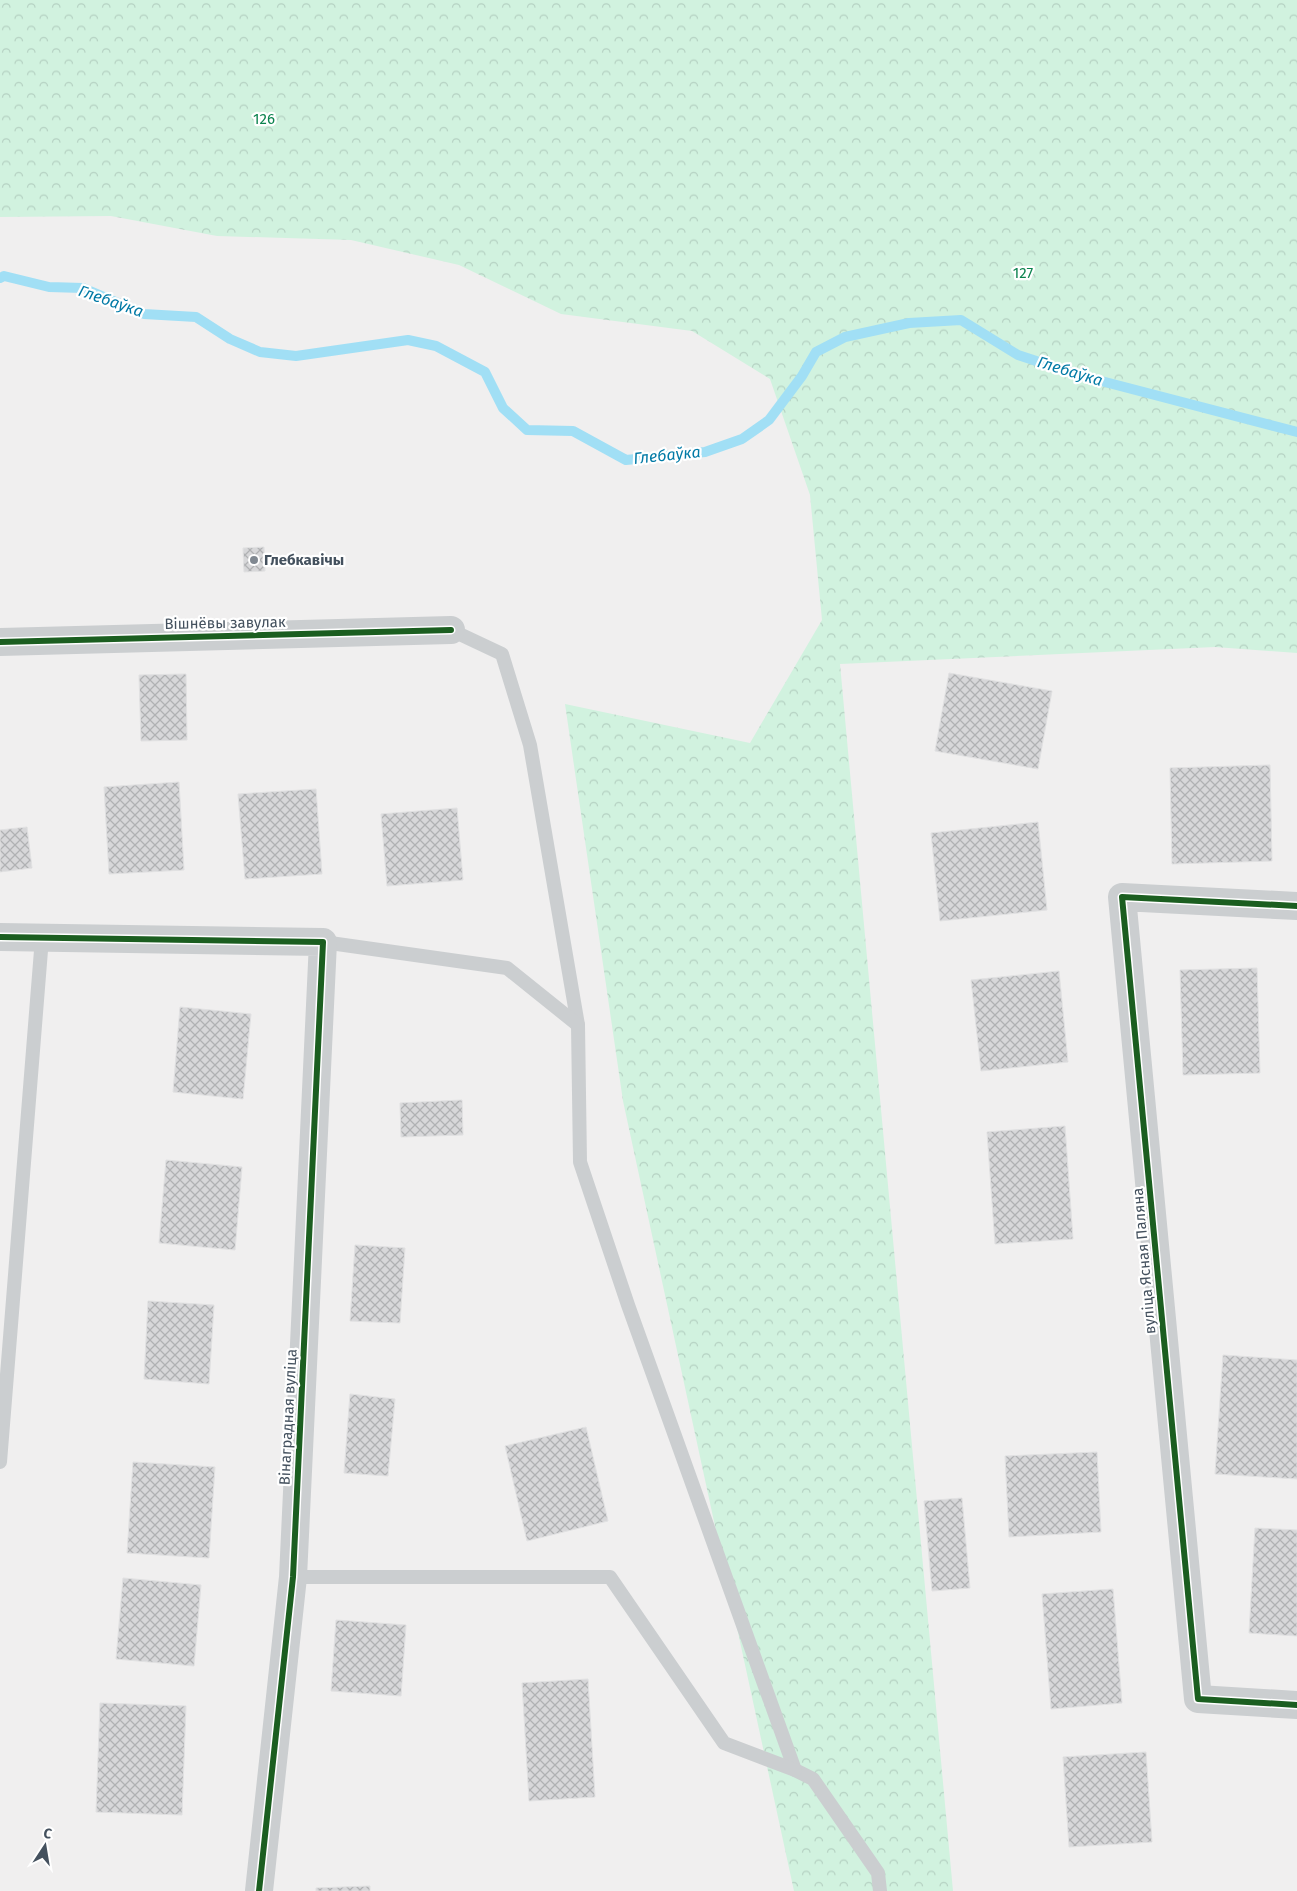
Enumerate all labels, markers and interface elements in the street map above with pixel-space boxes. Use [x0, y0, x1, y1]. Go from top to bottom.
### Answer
park label: 126 [253, 110, 275, 128]
park label: 127 [1013, 264, 1034, 282]
water label: Глебаўка [76, 281, 146, 321]
water label: Глебаўка [1035, 352, 1105, 390]
water label: Глебаўка [632, 442, 702, 468]
place label: Глебкавічы [264, 551, 344, 569]
marker: Глебкавічы [248, 554, 260, 566]
street label: Вішнёвы завулак [164, 613, 286, 633]
street label: вуліца Ясная Паляна [1129, 1187, 1159, 1335]
street label: Вінаградная вуліца [275, 1348, 301, 1486]
north arrow [20, 1821, 70, 1871]
text: С [42, 1825, 53, 1843]

